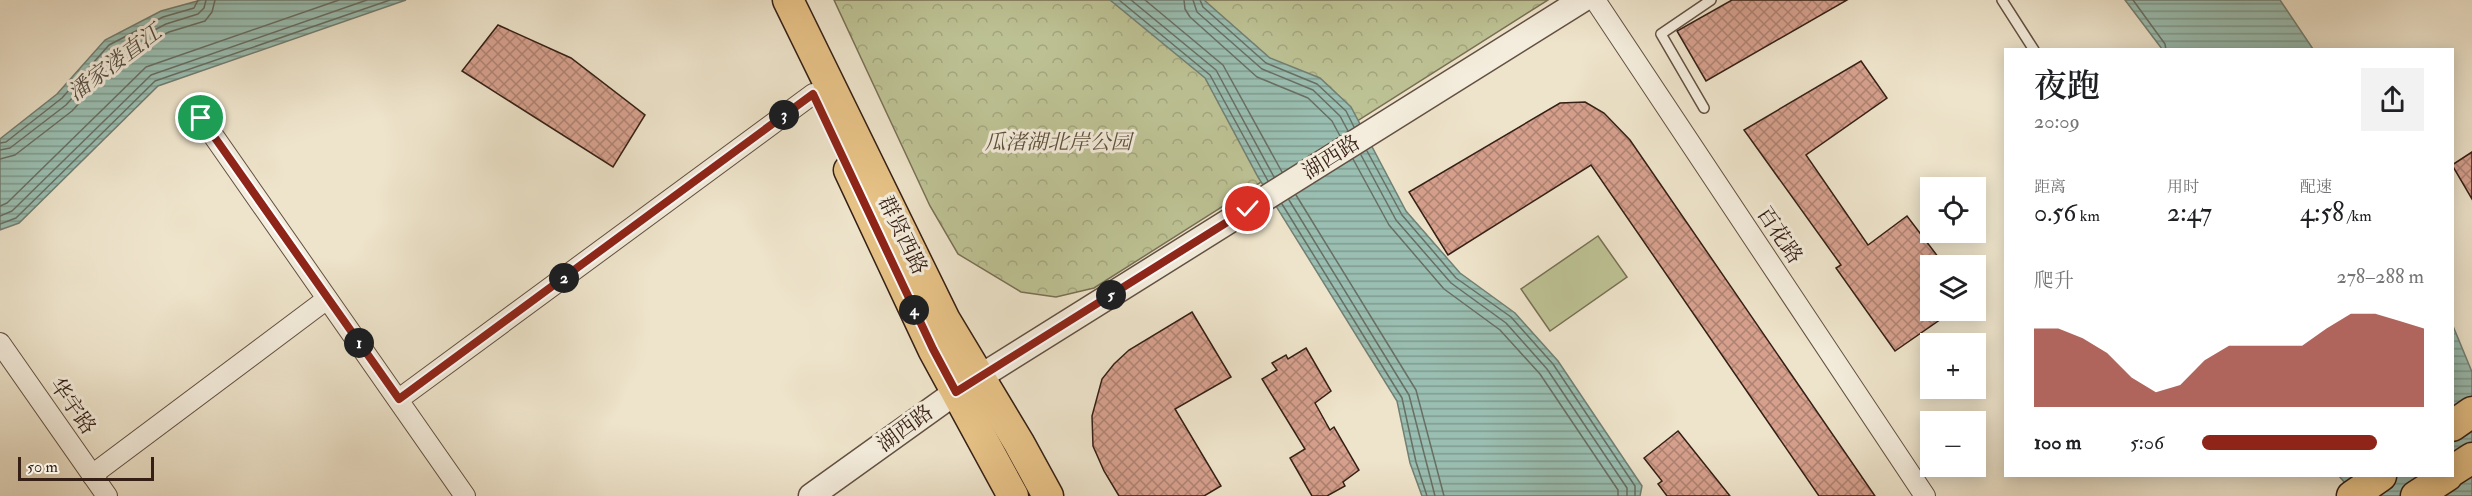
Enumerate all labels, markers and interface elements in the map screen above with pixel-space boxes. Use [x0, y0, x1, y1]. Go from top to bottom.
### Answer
water label: 潘家溇直江 [62, 17, 169, 107]
text: 夜跑 [2034, 66, 2100, 107]
button: share [2361, 68, 2424, 131]
pin [175, 92, 226, 143]
pin: 3 [769, 100, 799, 130]
icon: arrive [184, 101, 217, 134]
text: 3 [781, 105, 787, 125]
text: 20:09 [2034, 109, 2080, 134]
park label: 瓜渚湖北岸公园 [985, 129, 1134, 156]
street label: 湖西路 [1297, 129, 1365, 186]
map controls [1920, 177, 1986, 477]
button: locate [1920, 177, 1986, 243]
text: 距离 [2034, 177, 2066, 197]
text: 用时 [2167, 177, 2199, 197]
text: 配速 [2300, 177, 2332, 197]
pin [1222, 183, 1273, 234]
street label: 群贤西路 [872, 192, 933, 279]
icon: check [1231, 192, 1264, 225]
text: 0.56 [2034, 197, 2076, 229]
text: 2:47 [2167, 197, 2212, 229]
text: 4:58 [2300, 197, 2344, 229]
street label: 百花路 [1751, 202, 1808, 269]
text: km [2076, 206, 2100, 226]
text: /km [2344, 206, 2372, 226]
button: layers [1920, 255, 1986, 321]
pin: 2 [549, 263, 579, 293]
text: 278–288 m [2337, 264, 2424, 289]
text: 2 [560, 268, 568, 288]
text: 爬升 [2034, 268, 2074, 293]
pin: 5 [1096, 280, 1126, 310]
text: 5 [1107, 285, 1115, 305]
pin: 4 [899, 295, 929, 325]
text: 4 [910, 300, 918, 320]
pin: 1 [344, 328, 374, 358]
text: 1 [356, 333, 362, 353]
button: + [1920, 333, 1986, 399]
street label: 华宇路 [43, 373, 102, 440]
street label: 湖西路 [872, 399, 939, 458]
button: − [1920, 411, 1986, 477]
text: 100 m [2034, 430, 2081, 455]
text: 5:06 [2130, 430, 2164, 455]
scale bar [18, 454, 154, 482]
text: 50 m [27, 457, 58, 477]

